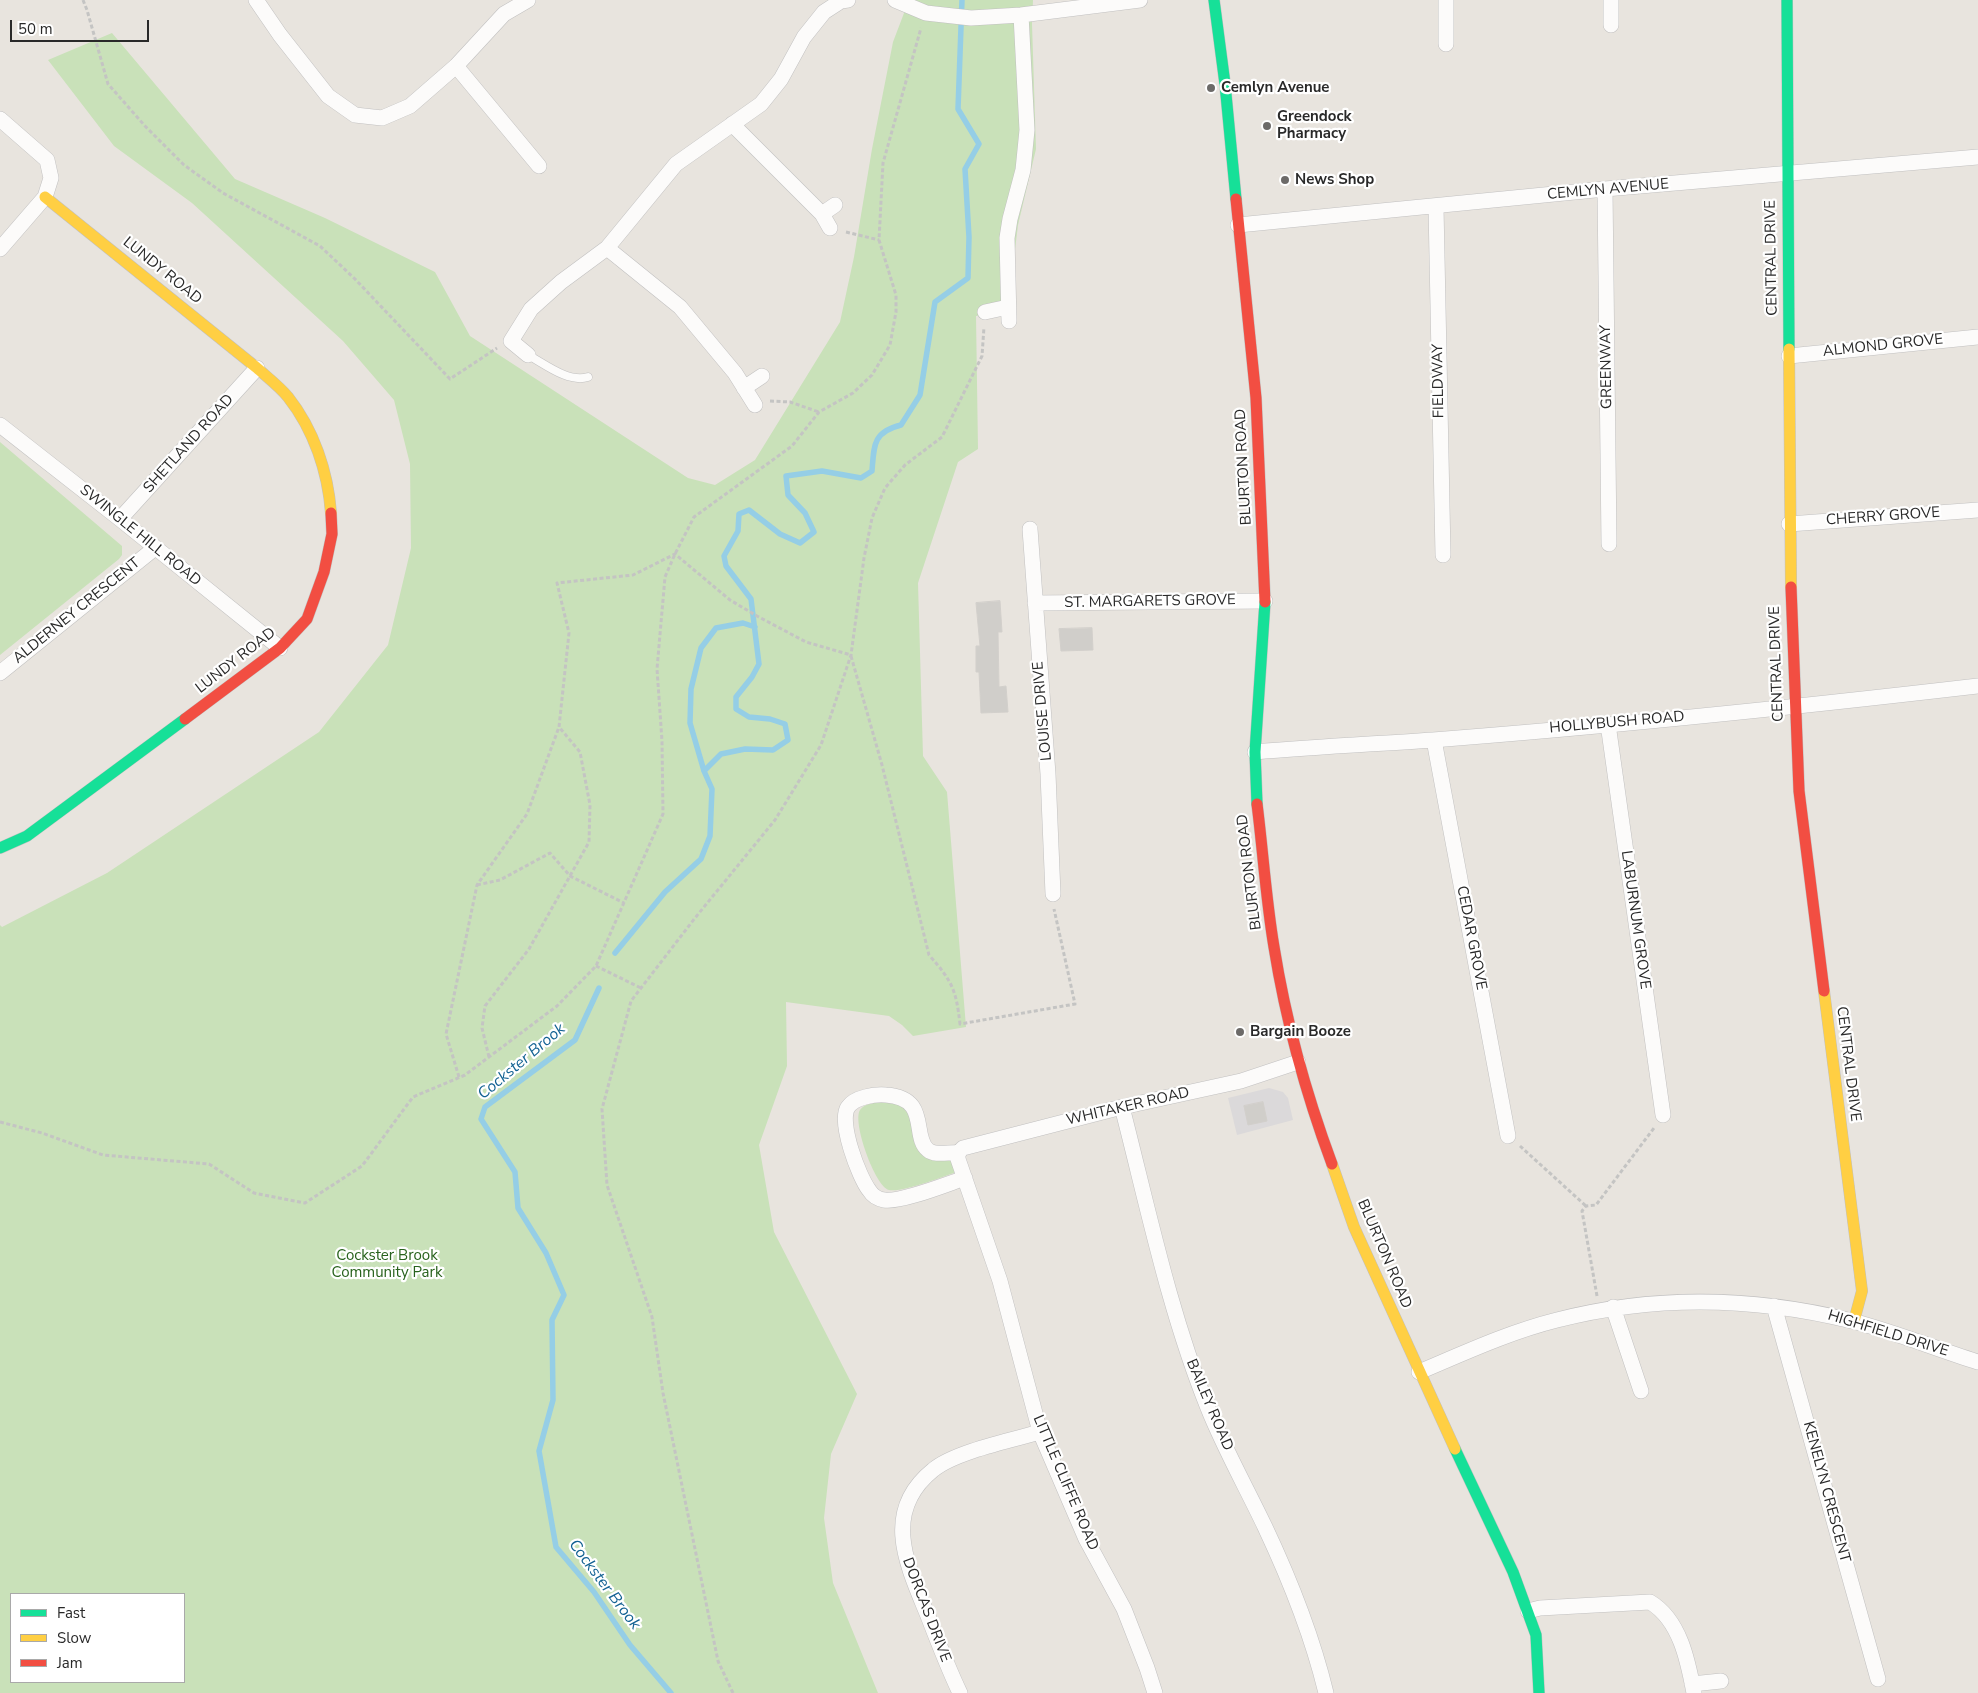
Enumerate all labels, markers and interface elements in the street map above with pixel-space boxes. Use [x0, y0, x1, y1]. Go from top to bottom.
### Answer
scale bar [12, 10, 151, 42]
text: 50 m [18, 19, 53, 39]
place label: Cemlyn Avenue [1221, 79, 1329, 97]
marker: Cemlyn Avenue [1205, 82, 1217, 94]
place label: Greendock Pharmacy [1277, 108, 1352, 143]
marker: Greendock Pharmacy [1261, 120, 1273, 132]
place label: News Shop [1295, 171, 1374, 189]
marker: News Shop [1279, 174, 1291, 186]
street label: CEMLYN AVENUE [1546, 176, 1670, 204]
street label: CENTRAL DRIVE [1762, 200, 1782, 316]
street label: LUNDY ROAD [119, 234, 205, 308]
street label: GREENWAY [1597, 325, 1617, 409]
street label: ALMOND GROVE [1822, 331, 1944, 361]
street label: FIELDWAY [1429, 344, 1449, 418]
street label: SHETLAND ROAD [140, 391, 238, 497]
street label: BLURTON ROAD [1232, 408, 1256, 526]
street label: SWINGLE HILL ROAD [76, 482, 204, 590]
street label: CHERRY GROVE [1825, 504, 1941, 530]
street label: ALDERNEY CRESCENT [10, 554, 144, 668]
street label: ST. MARGARETS GROVE [1064, 592, 1236, 612]
street label: CENTRAL DRIVE [1766, 606, 1788, 722]
street label: LUNDY ROAD [192, 624, 280, 698]
street label: LOUISE DRIVE [1030, 661, 1056, 761]
street label: HOLLYBUSH ROAD [1549, 708, 1685, 738]
street label: BLURTON ROAD [1234, 813, 1266, 931]
street label: LABURNUM GROVE [1616, 850, 1654, 990]
street label: CEDAR GROVE [1452, 884, 1490, 992]
street label: CENTRAL DRIVE [1832, 1005, 1864, 1123]
water label: Cockster Brook [474, 1020, 570, 1104]
place label: Bargain Booze [1250, 1023, 1351, 1041]
marker: Bargain Booze [1234, 1026, 1246, 1038]
street label: WHITAKER ROAD [1065, 1084, 1191, 1130]
street label: BLURTON ROAD [1353, 1197, 1415, 1311]
park label: Cockster Brook Community Park [332, 1247, 442, 1282]
street label: HIGHFIELD DRIVE [1825, 1307, 1951, 1361]
street label: BAILEY ROAD [1182, 1357, 1236, 1453]
street label: LITTLE CLIFFE ROAD [1028, 1413, 1102, 1553]
street label: KENELYN CRESCENT [1798, 1419, 1854, 1565]
water label: Cockster Brook [564, 1536, 644, 1634]
street label: DORCAS DRIVE [898, 1555, 954, 1665]
legend [10, 1593, 185, 1683]
text: Fast [57, 1603, 85, 1623]
text: Slow [57, 1628, 91, 1648]
text: Jam [57, 1653, 83, 1673]

